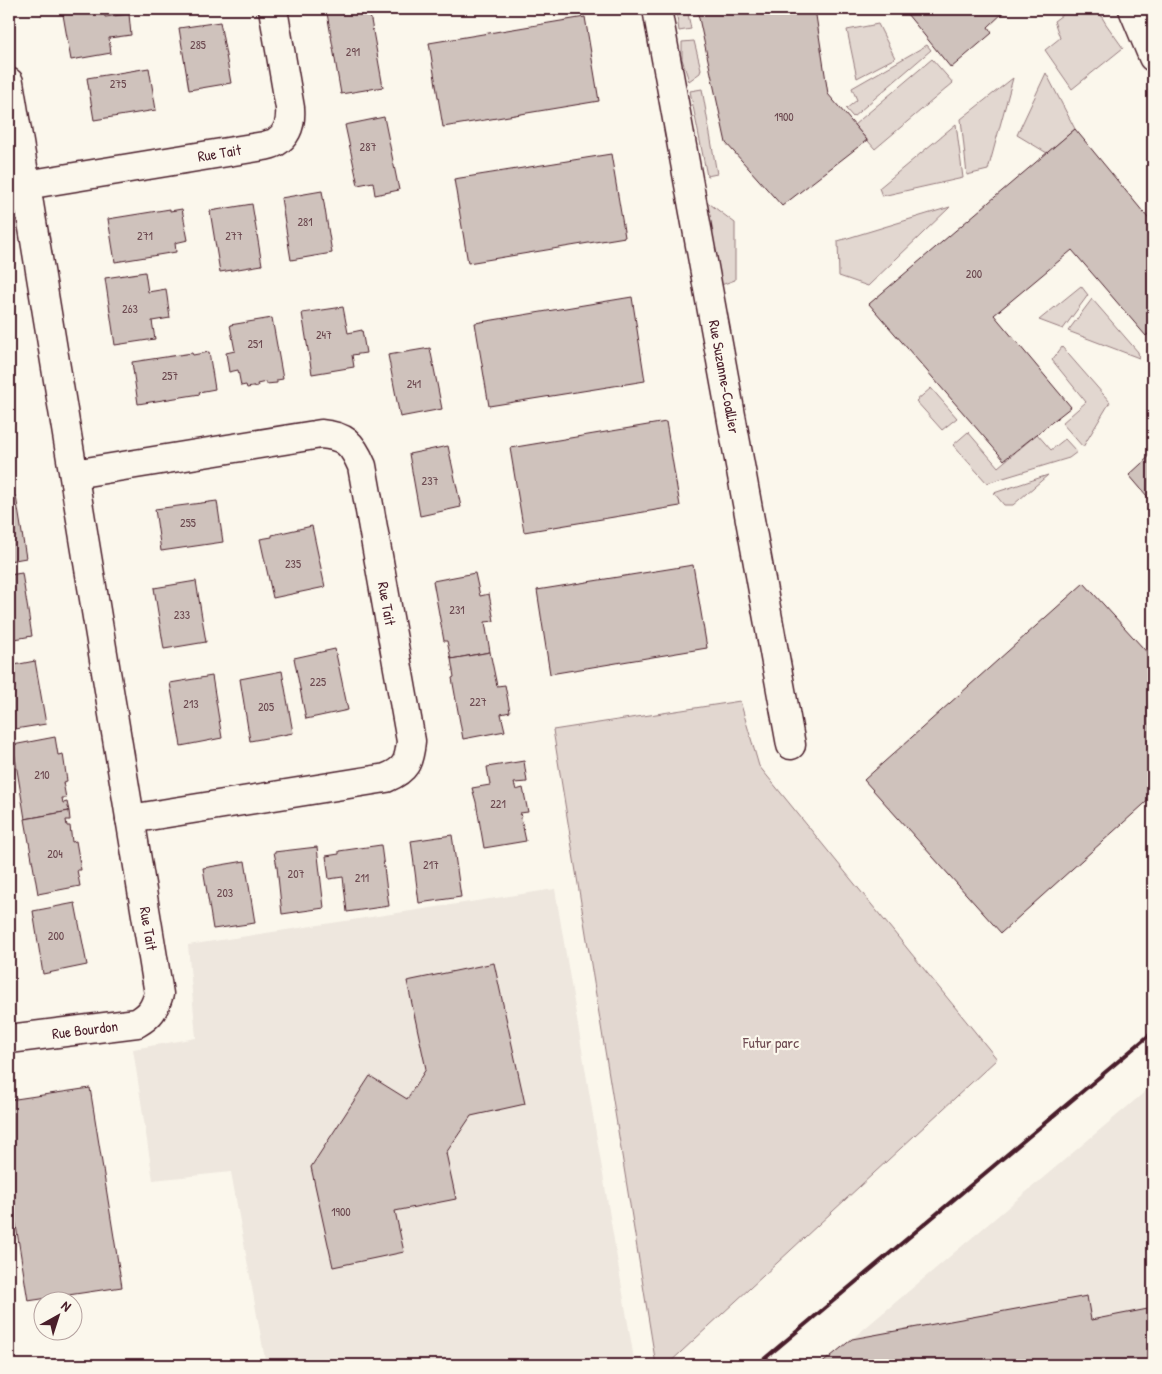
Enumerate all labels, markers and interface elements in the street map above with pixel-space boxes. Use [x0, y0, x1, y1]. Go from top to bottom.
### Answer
house number: 285 [190, 36, 206, 53]
house number: 291 [346, 43, 360, 60]
house number: 275 [110, 75, 126, 92]
house number: 1900 [774, 108, 794, 125]
house number: 287 [360, 138, 376, 155]
street label: Rue Tait [196, 139, 243, 167]
house number: 281 [297, 213, 313, 230]
house number: 271 [137, 227, 153, 244]
house number: 277 [225, 227, 243, 244]
house number: 200 [966, 265, 982, 282]
house number: 263 [122, 300, 138, 317]
street label: Rue Suzanne-Coallier [704, 318, 745, 435]
house number: 247 [316, 326, 332, 343]
house number: 251 [247, 335, 263, 352]
house number: 257 [162, 367, 178, 384]
house number: 241 [407, 375, 421, 392]
house number: 237 [422, 472, 439, 489]
house number: 255 [180, 514, 196, 531]
house number: 235 [285, 555, 301, 572]
street label: Rue Tait [373, 580, 401, 628]
house number: 231 [449, 601, 465, 618]
house number: 233 [174, 606, 190, 623]
house number: 225 [310, 673, 326, 690]
house number: 227 [469, 693, 487, 710]
house number: 213 [183, 695, 199, 712]
house number: 205 [258, 698, 274, 715]
house number: 210 [34, 766, 50, 783]
house number: 221 [490, 795, 506, 812]
house number: 204 [47, 845, 63, 862]
house number: 217 [423, 856, 439, 873]
house number: 207 [288, 865, 305, 882]
house number: 211 [355, 869, 369, 886]
house number: 203 [217, 884, 233, 901]
street label: Rue Tait [135, 905, 163, 953]
house number: 200 [48, 927, 64, 944]
street label: Rue Bourdon [51, 1015, 119, 1044]
park label: Futur parc [742, 1032, 799, 1053]
house number: 1900 [331, 1203, 351, 1220]
north arrow [32, 1292, 82, 1342]
text: N [58, 1296, 76, 1316]

